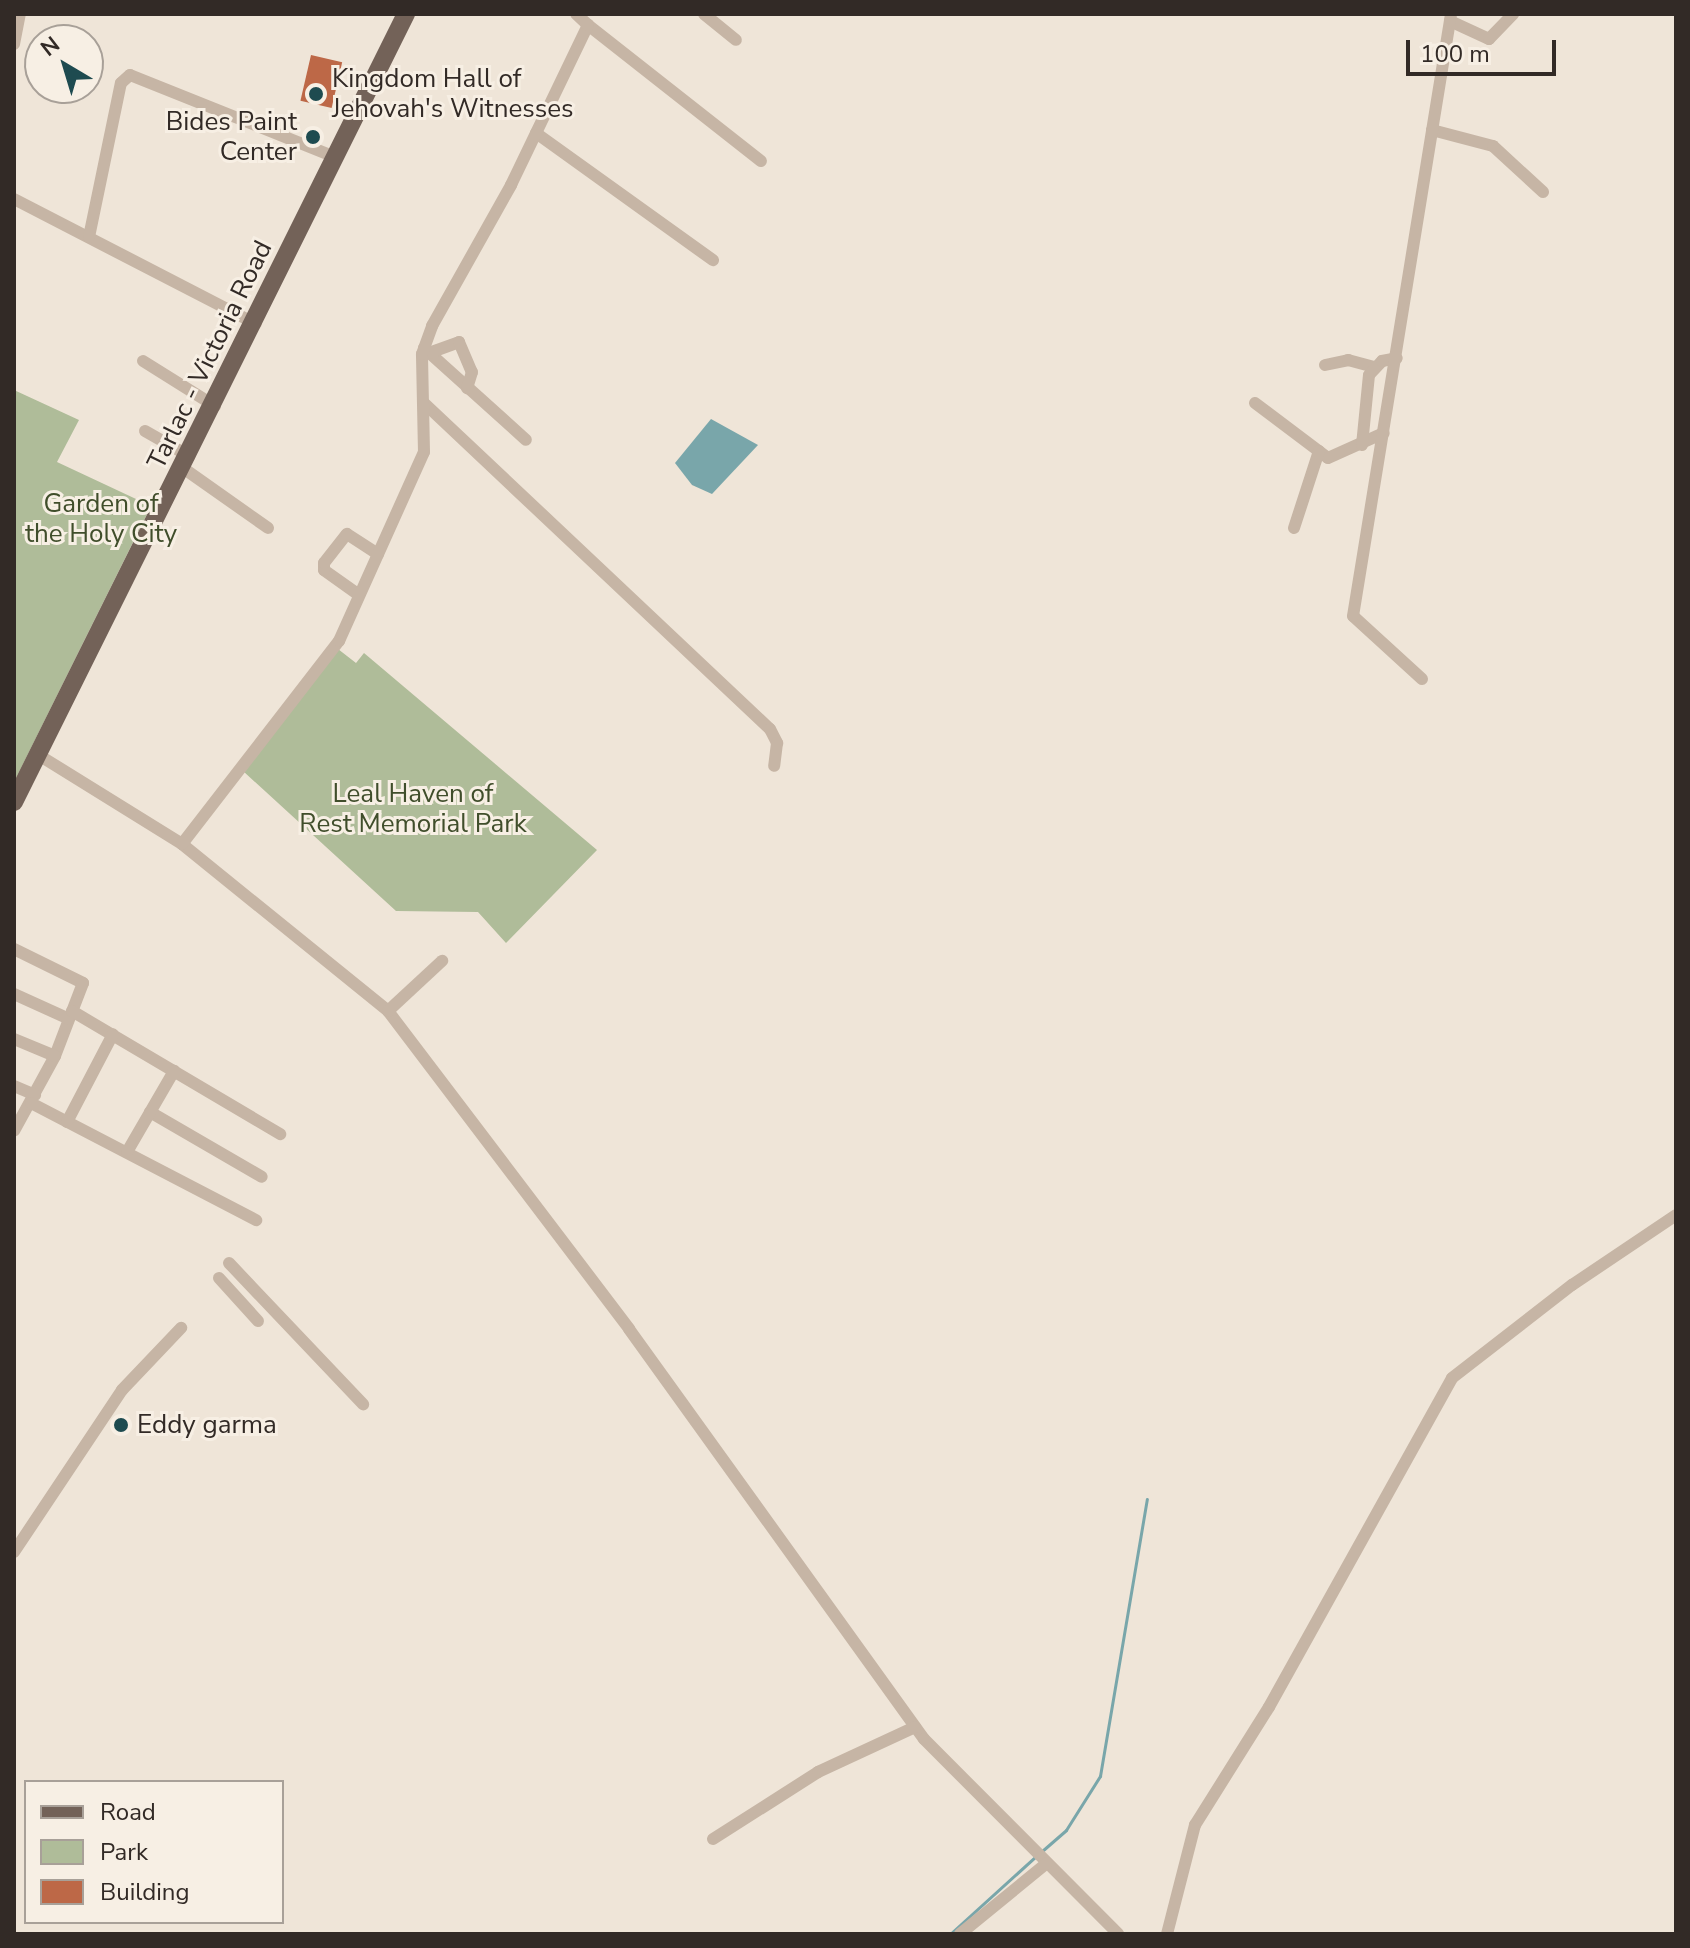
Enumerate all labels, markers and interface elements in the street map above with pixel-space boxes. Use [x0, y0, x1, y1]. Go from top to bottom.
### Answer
north arrow [24, 24, 104, 104]
scale bar [1410, 24, 1560, 74]
text: N [35, 30, 66, 64]
text: 100 m [1420, 38, 1490, 70]
place label: Kingdom Hall of Jehovah's Witnesses [332, 63, 574, 124]
marker: Kingdom Hall of Jehovah's Witnesses [307, 85, 325, 103]
place label: Bides Paint Center [166, 106, 297, 168]
marker: Bides Paint Center [304, 128, 322, 146]
street label: Tarlac - Victoria Road [141, 236, 279, 474]
park label: Garden of the Holy City [25, 488, 177, 550]
park label: Leal Haven of Rest Memorial Park [299, 778, 527, 840]
place label: Eddy garma [137, 1409, 277, 1441]
marker: Eddy garma [112, 1416, 130, 1434]
legend [24, 1780, 284, 1924]
text: Road [100, 1796, 156, 1828]
text: Park [100, 1836, 148, 1868]
text: Building [100, 1876, 190, 1908]

